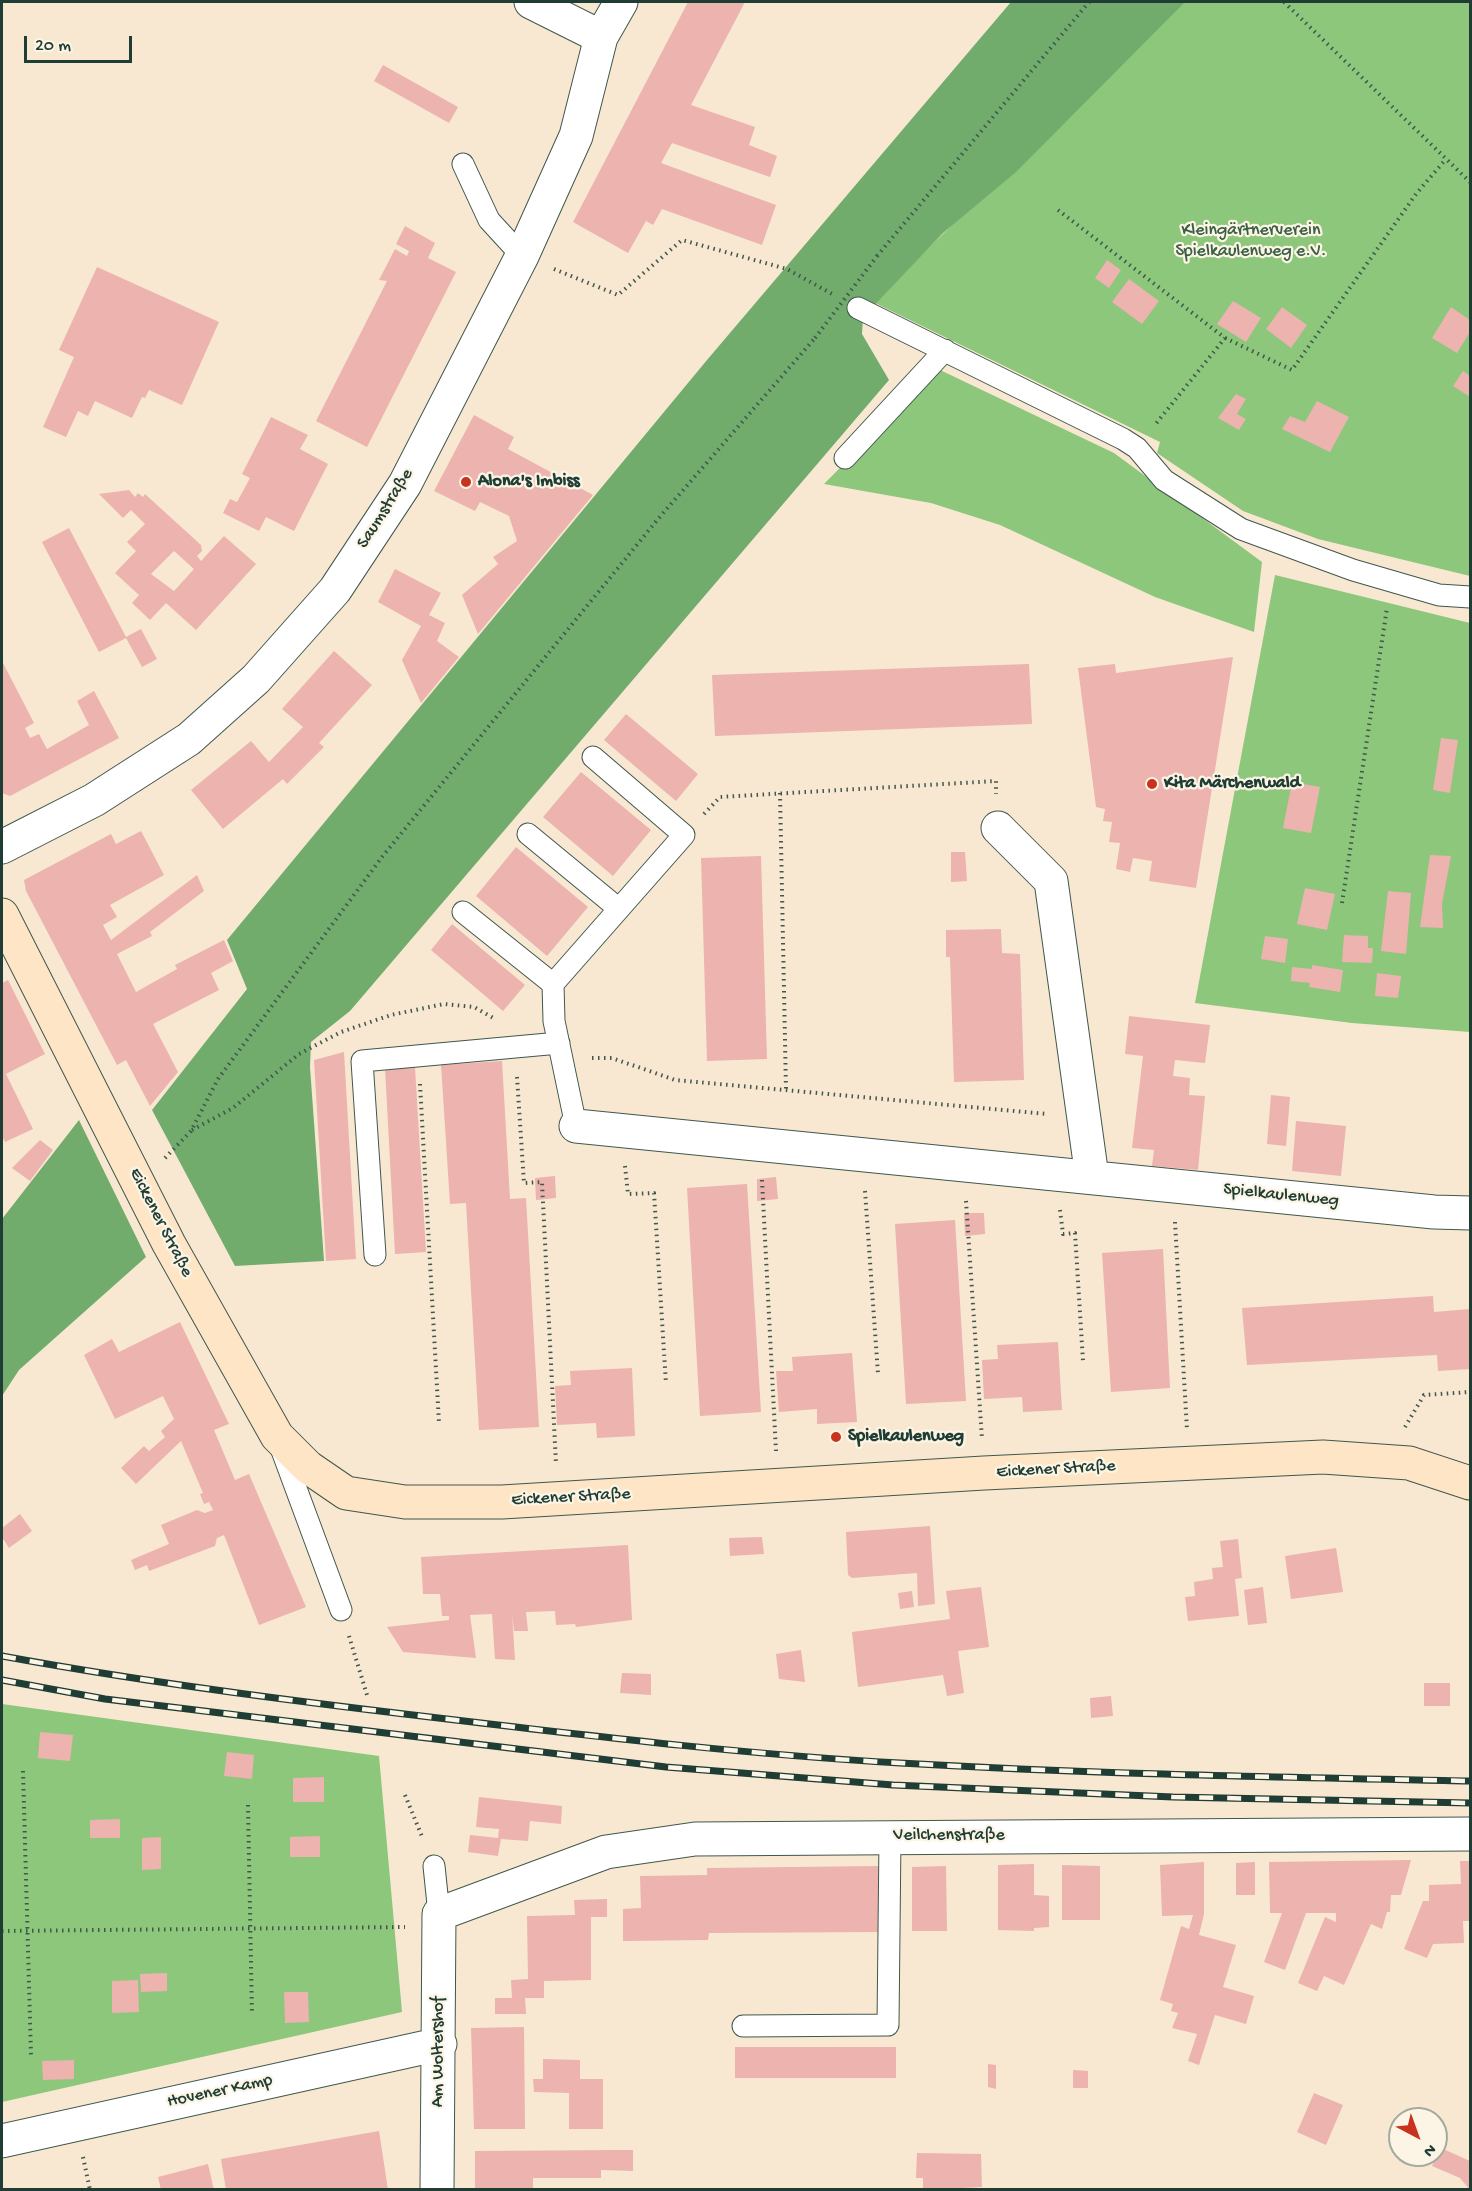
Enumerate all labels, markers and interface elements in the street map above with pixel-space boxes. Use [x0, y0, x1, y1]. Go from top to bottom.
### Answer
scale bar [27, 24, 135, 62]
text: 20 m [35, 36, 71, 57]
park label: Kleingärtnerverein Spielkaulenweg e.V. [1176, 220, 1326, 262]
street label: Saumstraße [353, 465, 419, 553]
place label: Alona's Imbiss [478, 471, 580, 493]
marker: Alona's Imbiss [459, 475, 473, 489]
place label: Kita Märchenwald [1164, 773, 1300, 795]
marker: Kita Märchenwald [1145, 777, 1159, 791]
street label: Eickener Straße [123, 1165, 197, 1281]
street label: Spielkaulenweg [1222, 1179, 1340, 1213]
place label: Spielkaulenweg [848, 1426, 964, 1448]
marker: Spielkaulenweg [829, 1430, 843, 1444]
street label: Eickener Straße [996, 1456, 1116, 1484]
street label: Eickener Straße [511, 1484, 631, 1512]
street label: Veilchenstraße [893, 1825, 1005, 1847]
street label: Am Woltershof [428, 1997, 450, 2107]
street label: Hovener Kamp [165, 2070, 275, 2114]
north arrow [1388, 2107, 1448, 2167]
text: N [1419, 2139, 1439, 2160]

